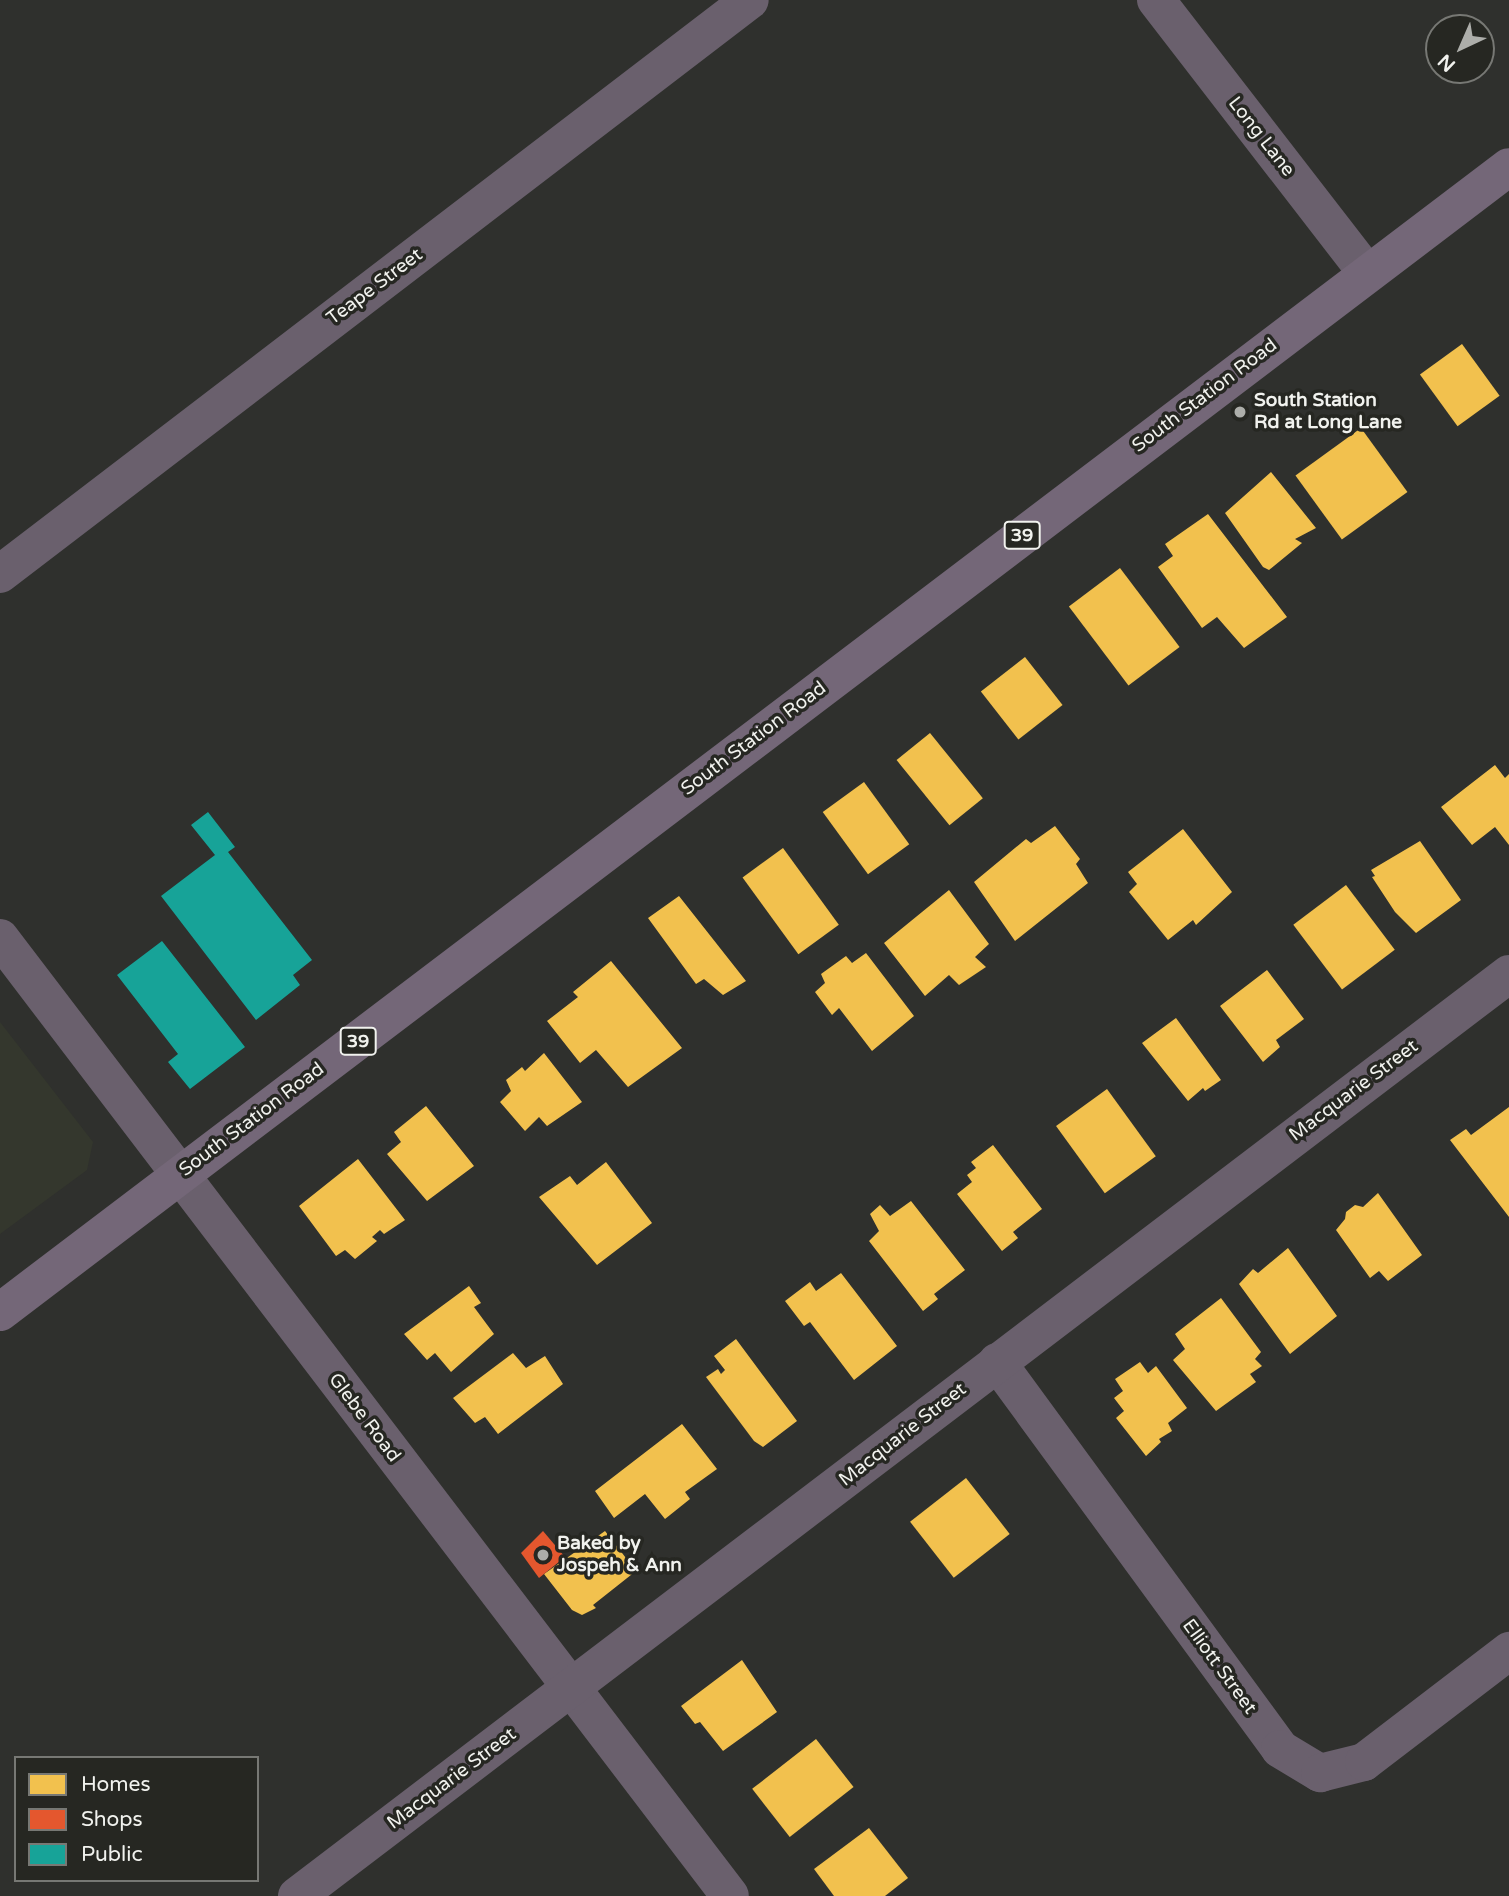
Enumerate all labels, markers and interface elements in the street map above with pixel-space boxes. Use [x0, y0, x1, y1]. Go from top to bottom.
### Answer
north arrow [1425, 14, 1495, 84]
text: N [1434, 49, 1460, 76]
street label: Long Lane [1223, 93, 1299, 181]
street label: Teape Street [323, 244, 427, 330]
street label: South Station Road [1128, 334, 1282, 458]
place label: South Station Rd at Long Lane [1254, 390, 1402, 434]
marker: South Station Rd at Long Lane [1232, 404, 1248, 420]
road number: 39 [1003, 520, 1041, 550]
street label: South Station Road [677, 677, 831, 801]
road number: 39 [339, 1026, 377, 1056]
street label: Macquarie Street [1285, 1035, 1423, 1147]
street label: South Station Road [175, 1058, 329, 1182]
street label: Glebe Road [323, 1369, 405, 1467]
street label: Macquarie Street [835, 1378, 971, 1492]
place label: Baked by Jospeh & Ann [557, 1533, 682, 1577]
marker: Baked by Jospeh & Ann [535, 1547, 551, 1563]
street label: Elliott Street [1177, 1615, 1261, 1719]
street label: Macquarie Street [383, 1723, 521, 1835]
legend [14, 1756, 259, 1882]
text: Homes [81, 1772, 151, 1797]
text: Shops [81, 1807, 143, 1832]
text: Public [81, 1842, 143, 1867]

